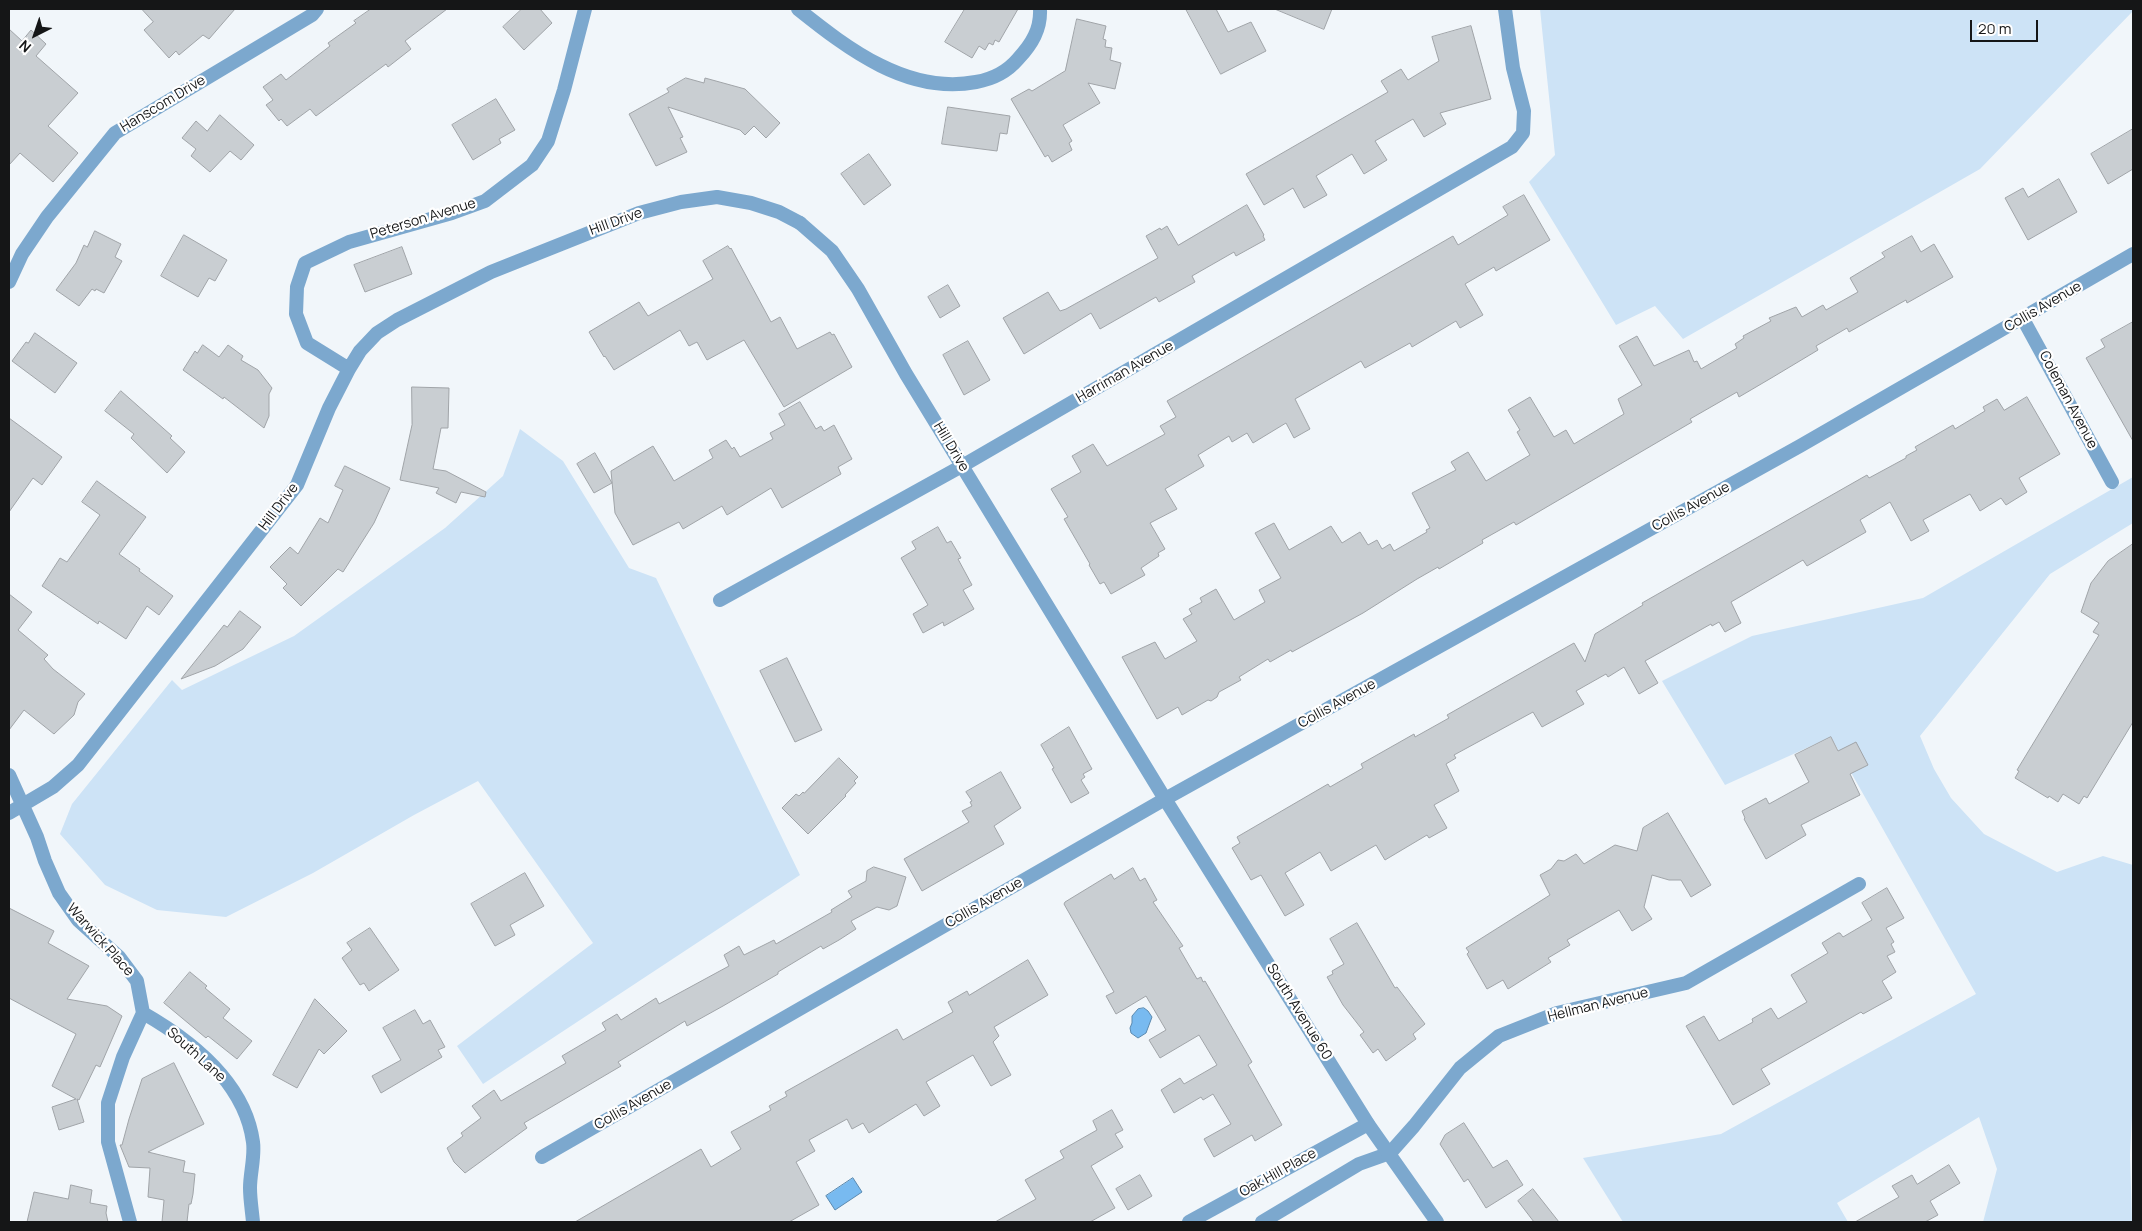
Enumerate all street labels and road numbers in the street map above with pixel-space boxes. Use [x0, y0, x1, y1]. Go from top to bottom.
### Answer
street label: Hanscom Drive [117, 72, 209, 136]
street label: Peterson Avenue [368, 195, 478, 243]
street label: Hill Drive [587, 205, 645, 239]
street label: Collis Avenue [2001, 278, 2085, 336]
street label: Harriman Avenue [1073, 337, 1177, 407]
street label: Coleman Avenue [2035, 348, 2101, 452]
street label: Hill Drive [930, 419, 972, 475]
street label: Collis Avenue [1649, 479, 1733, 535]
street label: Hill Drive [256, 480, 302, 534]
street label: Collis Avenue [1295, 676, 1379, 732]
street label: Collis Avenue [942, 874, 1026, 932]
street label: Warwick Place [63, 900, 137, 980]
street label: South Avenue 60 [1263, 961, 1335, 1063]
street label: Hellman Avenue [1546, 984, 1650, 1026]
street label: South Lane [163, 1024, 229, 1086]
street label: Collis Avenue [591, 1076, 675, 1134]
street label: Oak Hill Place [1237, 1145, 1319, 1201]

